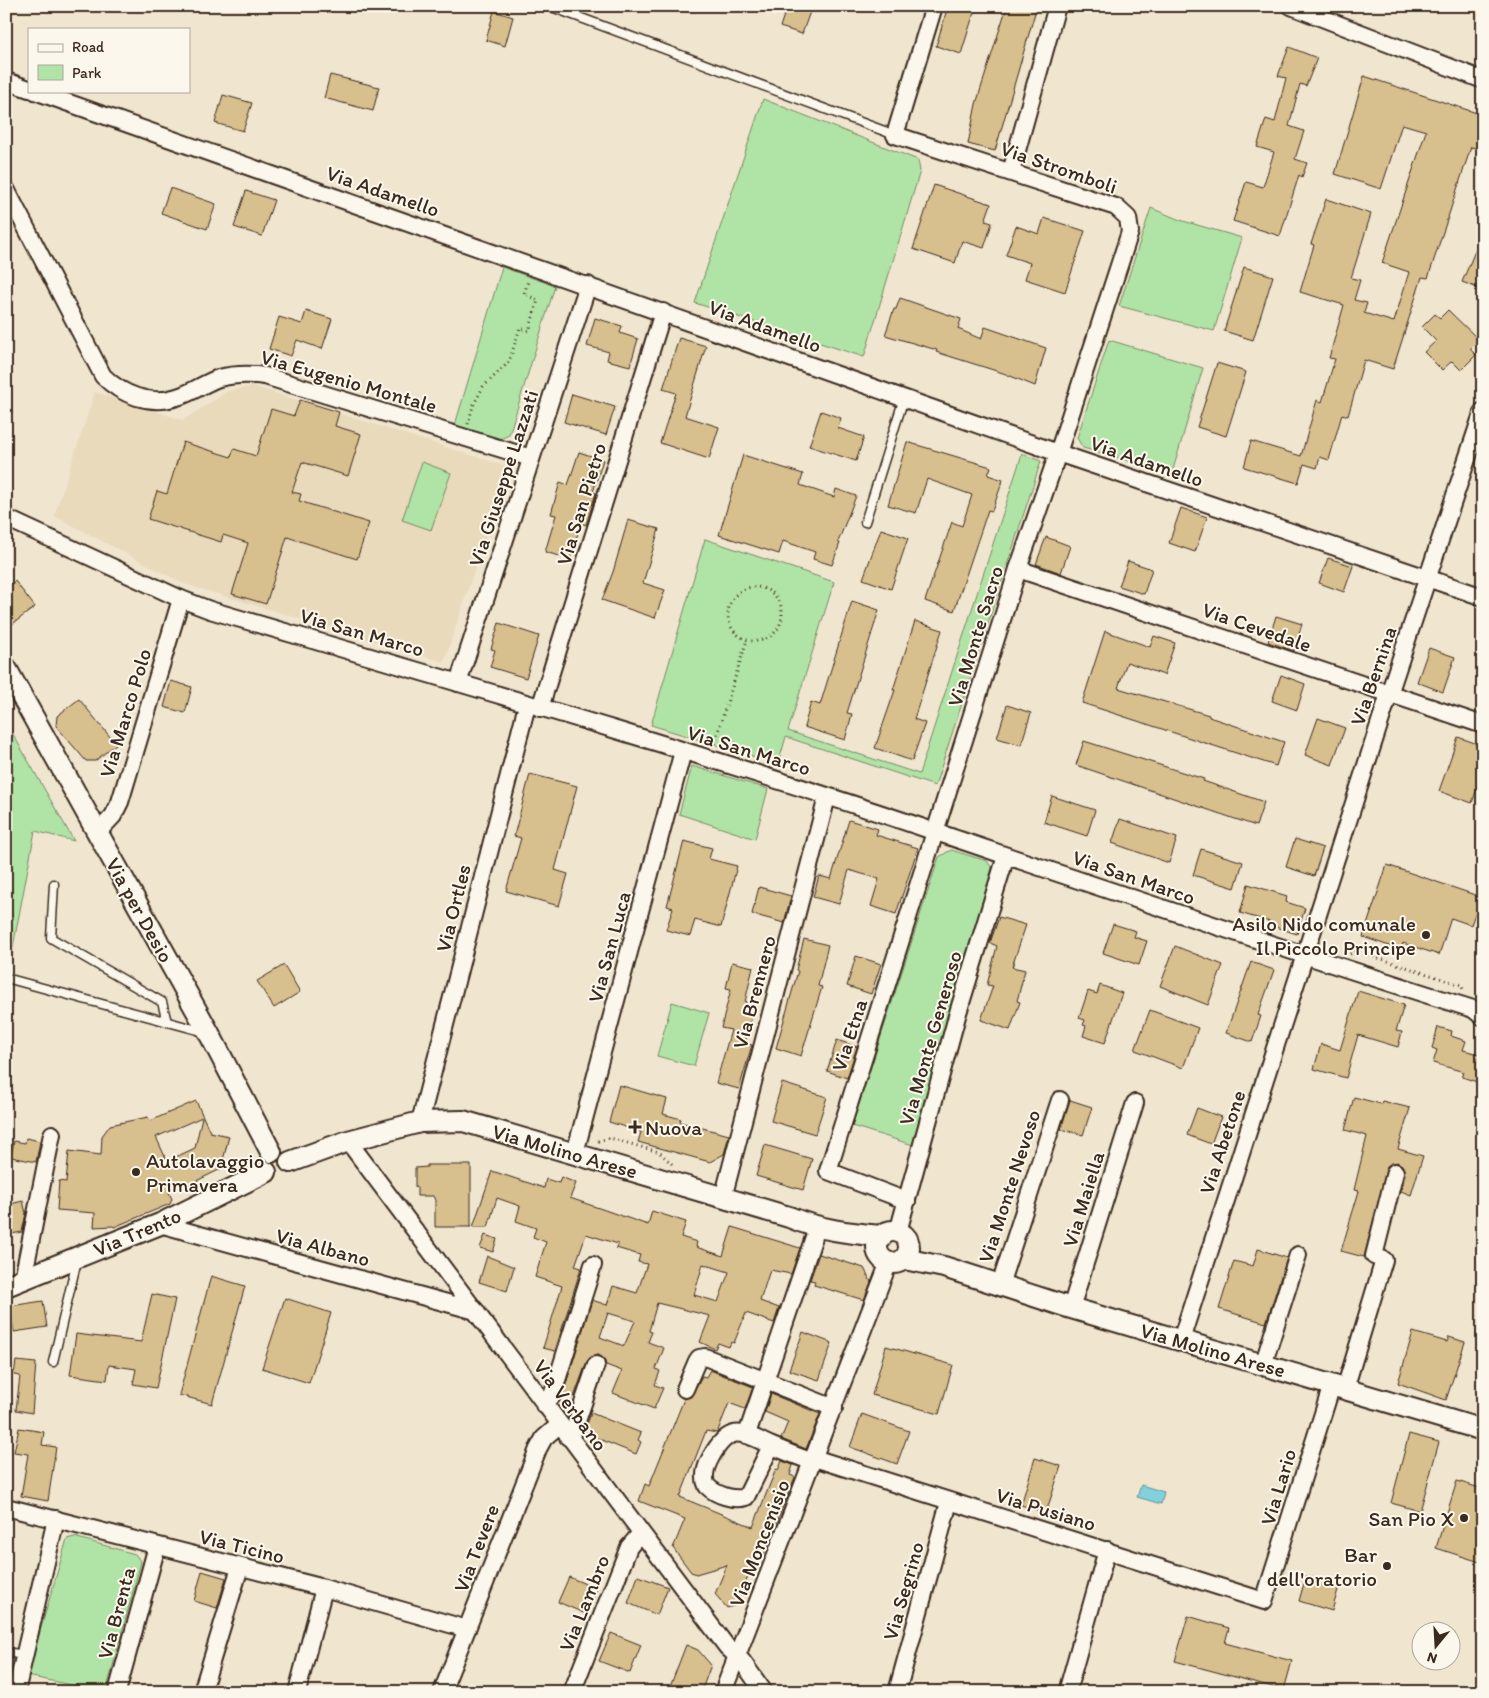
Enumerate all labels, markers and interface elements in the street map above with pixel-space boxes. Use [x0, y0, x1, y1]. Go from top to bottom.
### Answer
legend [28, 28, 190, 92]
text: Road [72, 38, 105, 56]
text: Park [72, 64, 102, 82]
street label: Via Stromboli [997, 135, 1121, 199]
street label: Via Adamello [323, 160, 443, 222]
street label: Via Adamello [705, 294, 825, 358]
street label: Via Eugenio Montale [258, 344, 440, 418]
street label: Via Giuseppe Lazzati [463, 387, 543, 569]
street label: Via Adamello [1087, 430, 1207, 492]
street label: Via San Pietro [551, 440, 611, 568]
street label: Via Monte Sacro [942, 563, 1008, 709]
street label: Via Cevedale [1199, 597, 1315, 657]
street label: Via San Marco [297, 602, 427, 662]
street label: Via Bernina [1344, 623, 1402, 729]
street label: Via Marco Polo [94, 645, 156, 781]
street label: Via San Marco [684, 719, 814, 781]
street label: Via San Marco [1069, 844, 1199, 910]
street label: Via per Desio [101, 853, 179, 967]
street label: Via Ortles [430, 861, 476, 955]
street label: Via San Luca [582, 889, 636, 1005]
place label: Asilo Nido comunale Il Piccolo Principe [1232, 911, 1416, 960]
marker: Asilo Nido comunale Il Piccolo Principe [1420, 929, 1432, 941]
street label: Via Brennero [727, 932, 781, 1052]
street label: Via Monte Generoso [893, 948, 967, 1128]
street label: Via Etna [826, 996, 872, 1074]
street label: Via Abetone [1193, 1087, 1251, 1197]
street label: Via Monte Nevoso [972, 1106, 1046, 1266]
place label: Nuova [645, 1115, 702, 1140]
street label: Via Molino Arese [490, 1118, 640, 1184]
marker: Nuova [629, 1121, 641, 1133]
place label: Autolavaggio Primavera [146, 1148, 264, 1197]
street label: Via Maiella [1057, 1148, 1109, 1250]
marker: Autolavaggio Primavera [130, 1166, 142, 1178]
street label: Via Trento [89, 1202, 185, 1262]
street label: Via Albano [273, 1222, 373, 1272]
street label: Via Molino Arese [1138, 1317, 1288, 1383]
street label: Via Verbano [528, 1354, 614, 1456]
street label: Via Lario [1255, 1446, 1301, 1528]
street label: Via Moncenisio [723, 1476, 795, 1610]
street label: Via Pusiano [993, 1482, 1099, 1536]
street label: Via Tevere [448, 1500, 504, 1596]
place label: San Pio X [1368, 1506, 1455, 1531]
marker: San Pio X [1458, 1512, 1470, 1524]
street label: Via Ticino [197, 1523, 287, 1569]
street label: Via Segrino [877, 1539, 929, 1643]
place label: Bar dell'oratorio [1267, 1542, 1378, 1591]
street label: Via Lambro [553, 1551, 615, 1655]
marker: Bar dell'oratorio [1381, 1560, 1393, 1572]
street label: Via Brenta [92, 1564, 140, 1662]
north arrow [1412, 1620, 1462, 1670]
text: N [1425, 1648, 1439, 1667]

